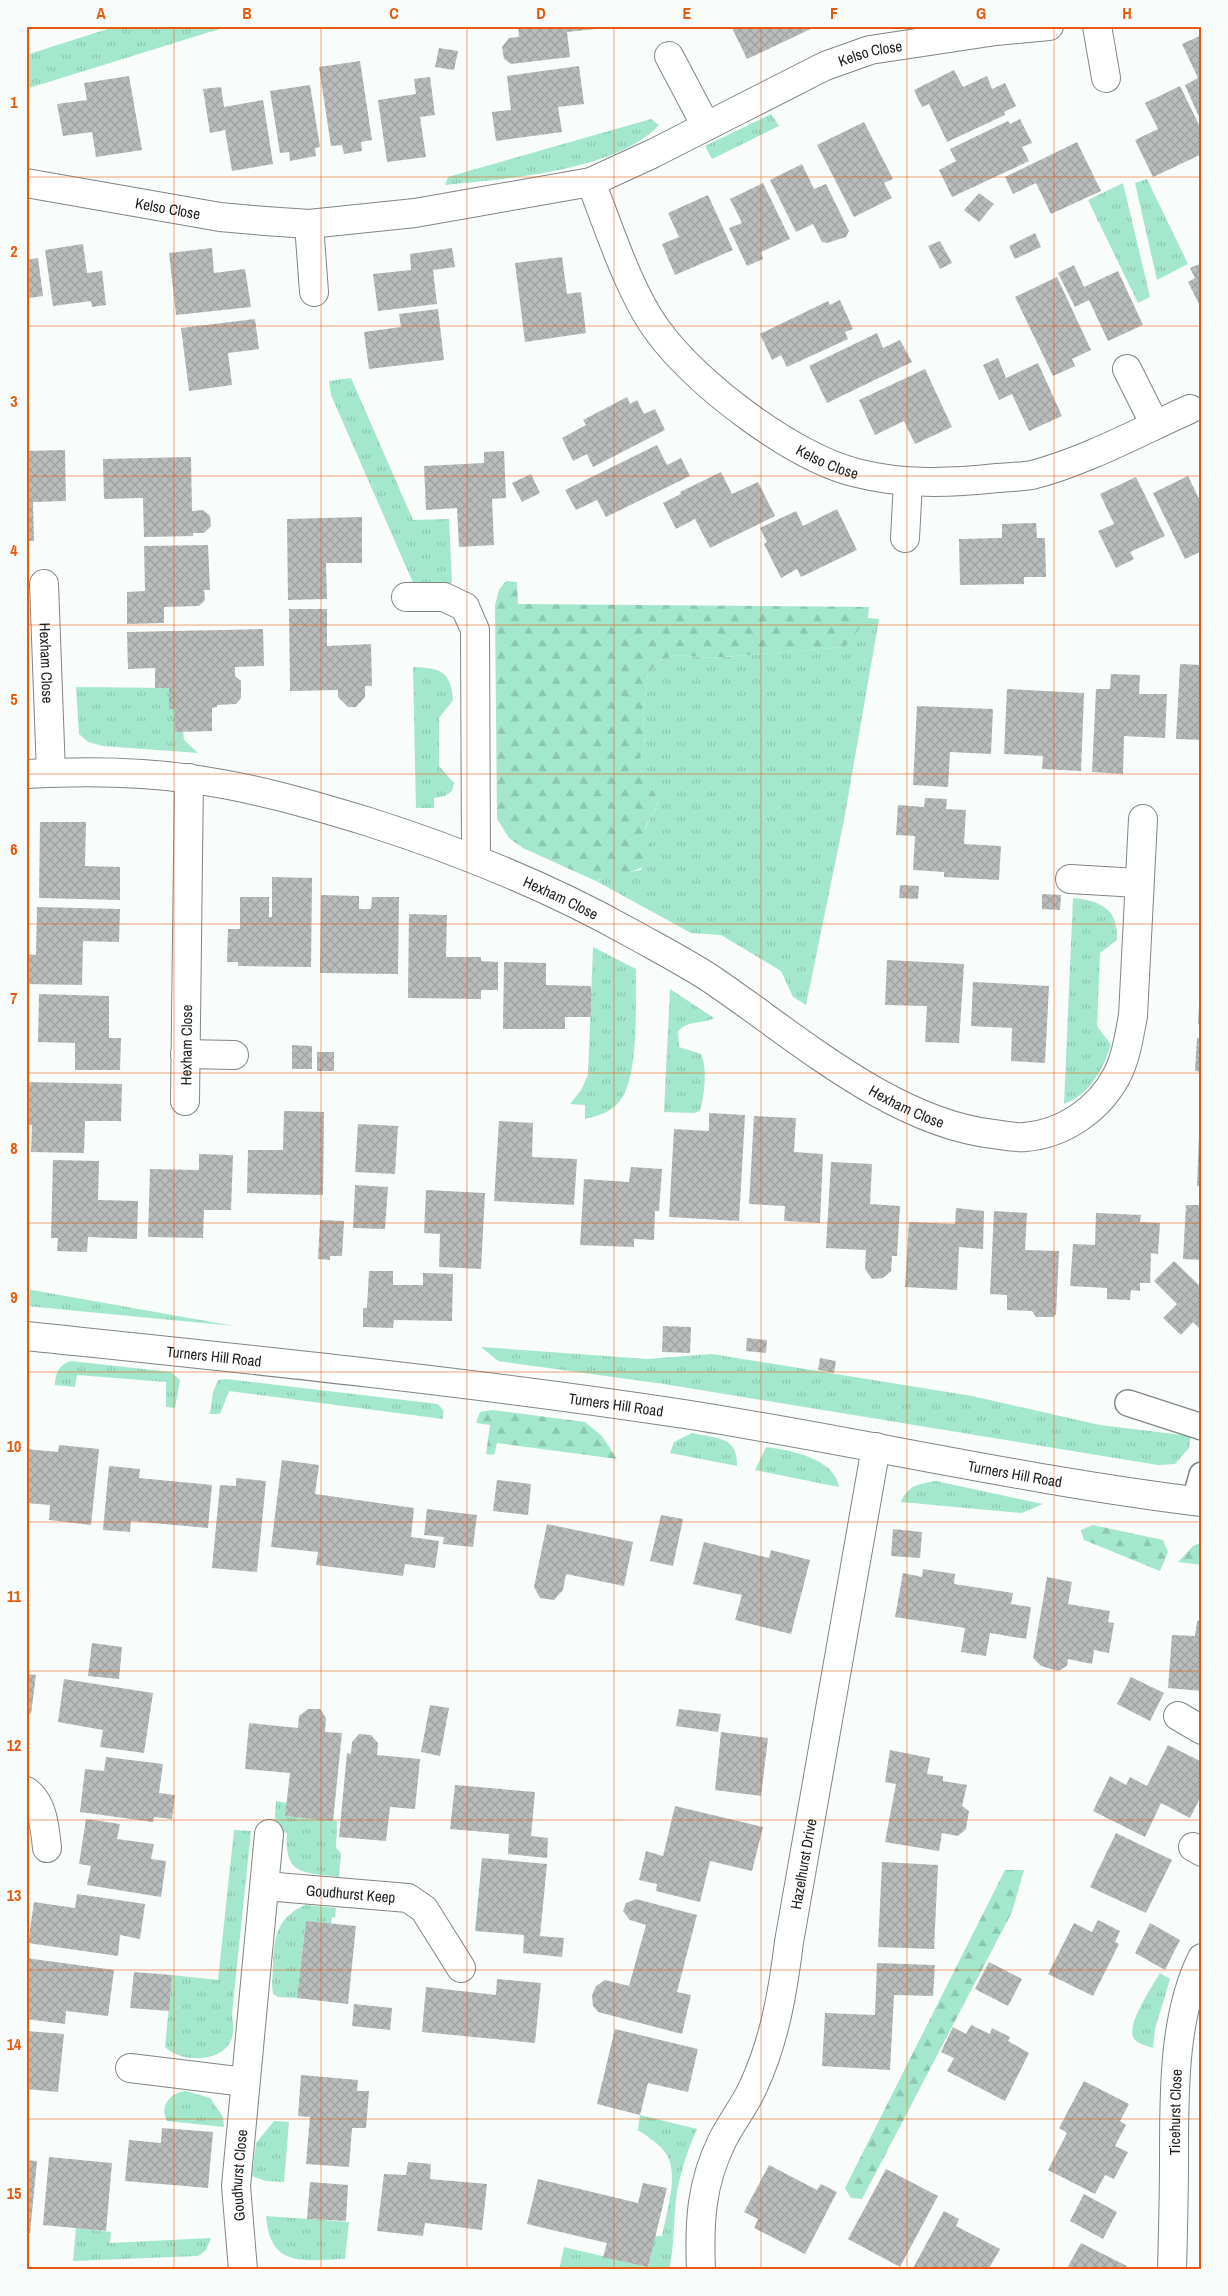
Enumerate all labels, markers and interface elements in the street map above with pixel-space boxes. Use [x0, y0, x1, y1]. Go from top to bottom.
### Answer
text: A [96, 2, 106, 24]
text: B [242, 2, 252, 24]
text: C [389, 2, 399, 24]
text: D [536, 2, 546, 24]
text: E [683, 2, 692, 24]
text: F [830, 2, 838, 24]
text: G [976, 2, 986, 24]
text: H [1122, 2, 1132, 24]
street label: Kelso Close [835, 35, 904, 71]
text: 1 [10, 91, 18, 113]
street label: Kelso Close [134, 192, 202, 224]
text: 2 [10, 240, 18, 262]
text: 3 [10, 390, 18, 412]
street label: Kelso Close [793, 439, 861, 484]
text: 4 [10, 539, 18, 561]
street label: Hexham Close [35, 622, 59, 704]
text: 5 [10, 688, 18, 710]
text: 6 [10, 838, 18, 860]
street label: Hexham Close [520, 870, 602, 924]
text: 7 [10, 987, 18, 1009]
street label: Hexham Close [175, 1004, 197, 1085]
street label: Hexham Close [865, 1080, 947, 1133]
text: 8 [10, 1137, 18, 1159]
text: 9 [10, 1286, 18, 1308]
street label: Turners Hill Road [165, 1340, 263, 1371]
street label: Turners Hill Road [567, 1387, 665, 1421]
text: 10 [7, 1435, 21, 1457]
street label: Turners Hill Road [966, 1455, 1064, 1492]
text: 11 [7, 1585, 22, 1607]
text: 12 [7, 1734, 21, 1756]
street label: Hazelhurst Drive [784, 1817, 821, 1911]
street label: Goudhurst Keep [305, 1879, 396, 1907]
text: 13 [7, 1884, 21, 1906]
text: 14 [7, 2033, 22, 2055]
street label: Ticehurst Close [1163, 2068, 1187, 2155]
street label: Goudhurst Close [225, 2128, 252, 2222]
text: 15 [7, 2182, 21, 2204]

